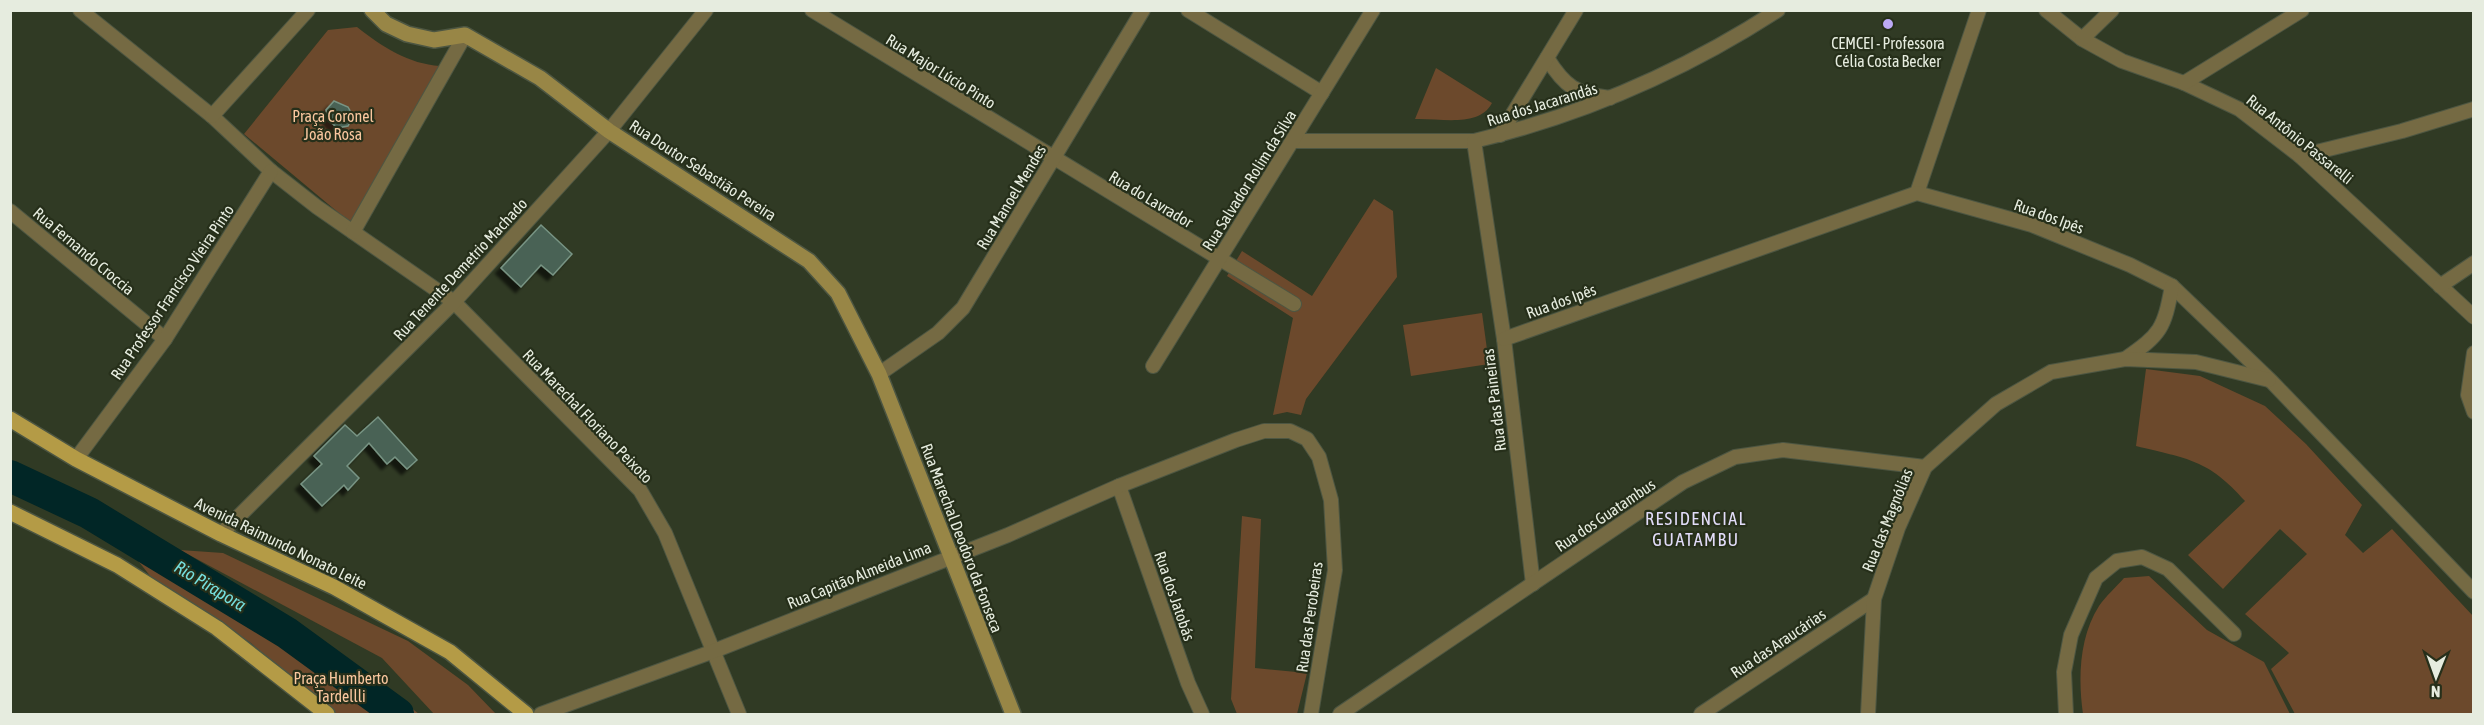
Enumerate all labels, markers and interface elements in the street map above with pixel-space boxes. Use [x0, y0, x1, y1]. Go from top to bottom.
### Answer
marker: CEMCEI - Professora Célia Costa Becker [1881, 17, 1895, 31]
street label: Rua Major Lúcio Pinto [882, 30, 999, 113]
place label: CEMCEI - Professora Célia Costa Becker [1831, 34, 1945, 70]
street label: Rua dos Jacarandás [1485, 79, 1600, 129]
street label: Rua Antônio Passarelli [2243, 90, 2357, 188]
street label: Rua Salvador Rolim da Silva [1198, 106, 1300, 254]
park label: Praça Coronel João Rosa [292, 107, 374, 143]
street label: Rua Doutor Sebastião Pereira [626, 116, 780, 224]
street label: Rua Manoel Mendes [973, 141, 1049, 253]
street label: Rua do Lavrador [1106, 167, 1196, 231]
street label: Rua Tenente Demetrio Machado [389, 194, 531, 344]
street label: Rua dos Ipês [2011, 195, 2087, 238]
street label: Rua Professor Francisco Vieira Pinto [107, 201, 237, 383]
street label: Rua Fernando Croccia [30, 204, 138, 298]
street label: Rua dos Ipês [1524, 280, 1599, 323]
street label: Rua Marechal Floriano Peixoto [519, 345, 657, 487]
street label: Rua das Paineiras [1479, 347, 1509, 452]
street label: Rua Marechal Deodoro da Fonseca [918, 441, 1006, 635]
street label: Rua das Magnólias [1858, 466, 1917, 575]
street label: Rua dos Guatambus [1552, 475, 1659, 555]
street label: Avenida Raimundo Nonato Leite [192, 494, 370, 592]
district label: RESIDENCIAL GUATAMBU [1645, 508, 1747, 550]
street label: Rua Capitão Almeida Lima [784, 538, 934, 613]
street label: Rua dos Jatobás [1151, 549, 1199, 643]
water label: Rio Pirapora [171, 556, 250, 615]
street label: Rua das Perobeiras [1292, 560, 1326, 673]
street label: Rua das Araucárias [1727, 604, 1829, 681]
north arrow [2406, 647, 2466, 707]
park label: Praça Humberto Tardellli [293, 669, 389, 705]
text: N [2431, 683, 2441, 701]

